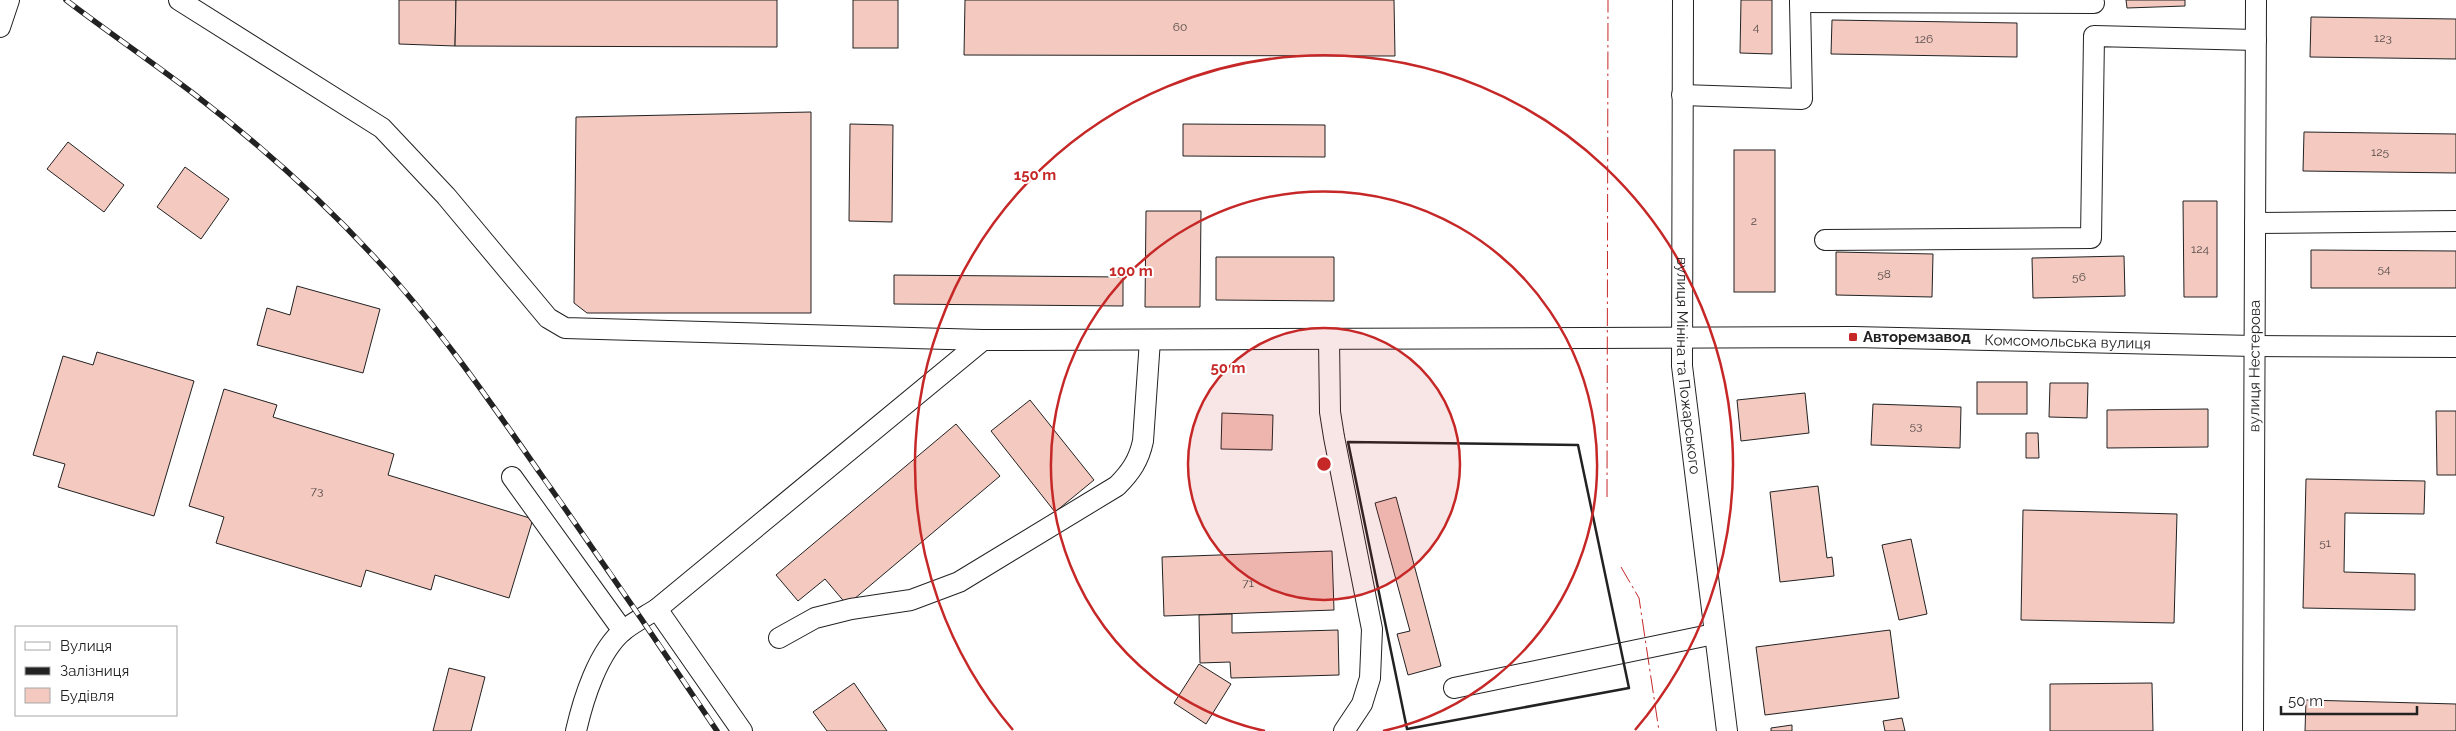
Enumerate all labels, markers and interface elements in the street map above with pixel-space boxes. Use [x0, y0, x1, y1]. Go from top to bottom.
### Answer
house number: 60 [1173, 20, 1187, 34]
house number: 4 [1753, 20, 1760, 34]
house number: 123 [2374, 31, 2392, 45]
house number: 126 [1915, 32, 1933, 46]
house number: 125 [2371, 145, 2389, 159]
text: 150 m [1014, 166, 1056, 184]
house number: 2 [1751, 214, 1757, 228]
house number: 124 [2191, 242, 2209, 256]
street label: вулиця Мініна та Пожарського [1673, 257, 1704, 475]
text: 100 m [1109, 262, 1153, 280]
house number: 54 [2377, 262, 2391, 276]
house number: 58 [1877, 267, 1891, 281]
house number: 56 [2072, 270, 2086, 284]
street label: вулиця Нестерова [2245, 300, 2264, 432]
place label: Авторемзавод [1863, 328, 1971, 346]
marker: Авторемзавод [1847, 331, 1859, 343]
street label: Комсомольська вулиця [1984, 331, 2151, 353]
text: 50 m [1210, 359, 1246, 377]
house number: 53 [1910, 419, 1922, 433]
centre of rings [1315, 455, 1333, 473]
house number: 73 [311, 484, 323, 498]
house number: 51 [2319, 536, 2331, 550]
house number: 71 [1242, 576, 1254, 590]
legend [15, 626, 178, 716]
text: Вулиця [60, 637, 112, 655]
text: Залізниця [60, 662, 129, 680]
scale bar [2281, 684, 2417, 716]
text: Будівля [60, 687, 114, 705]
text: 50 m [2288, 692, 2323, 710]

